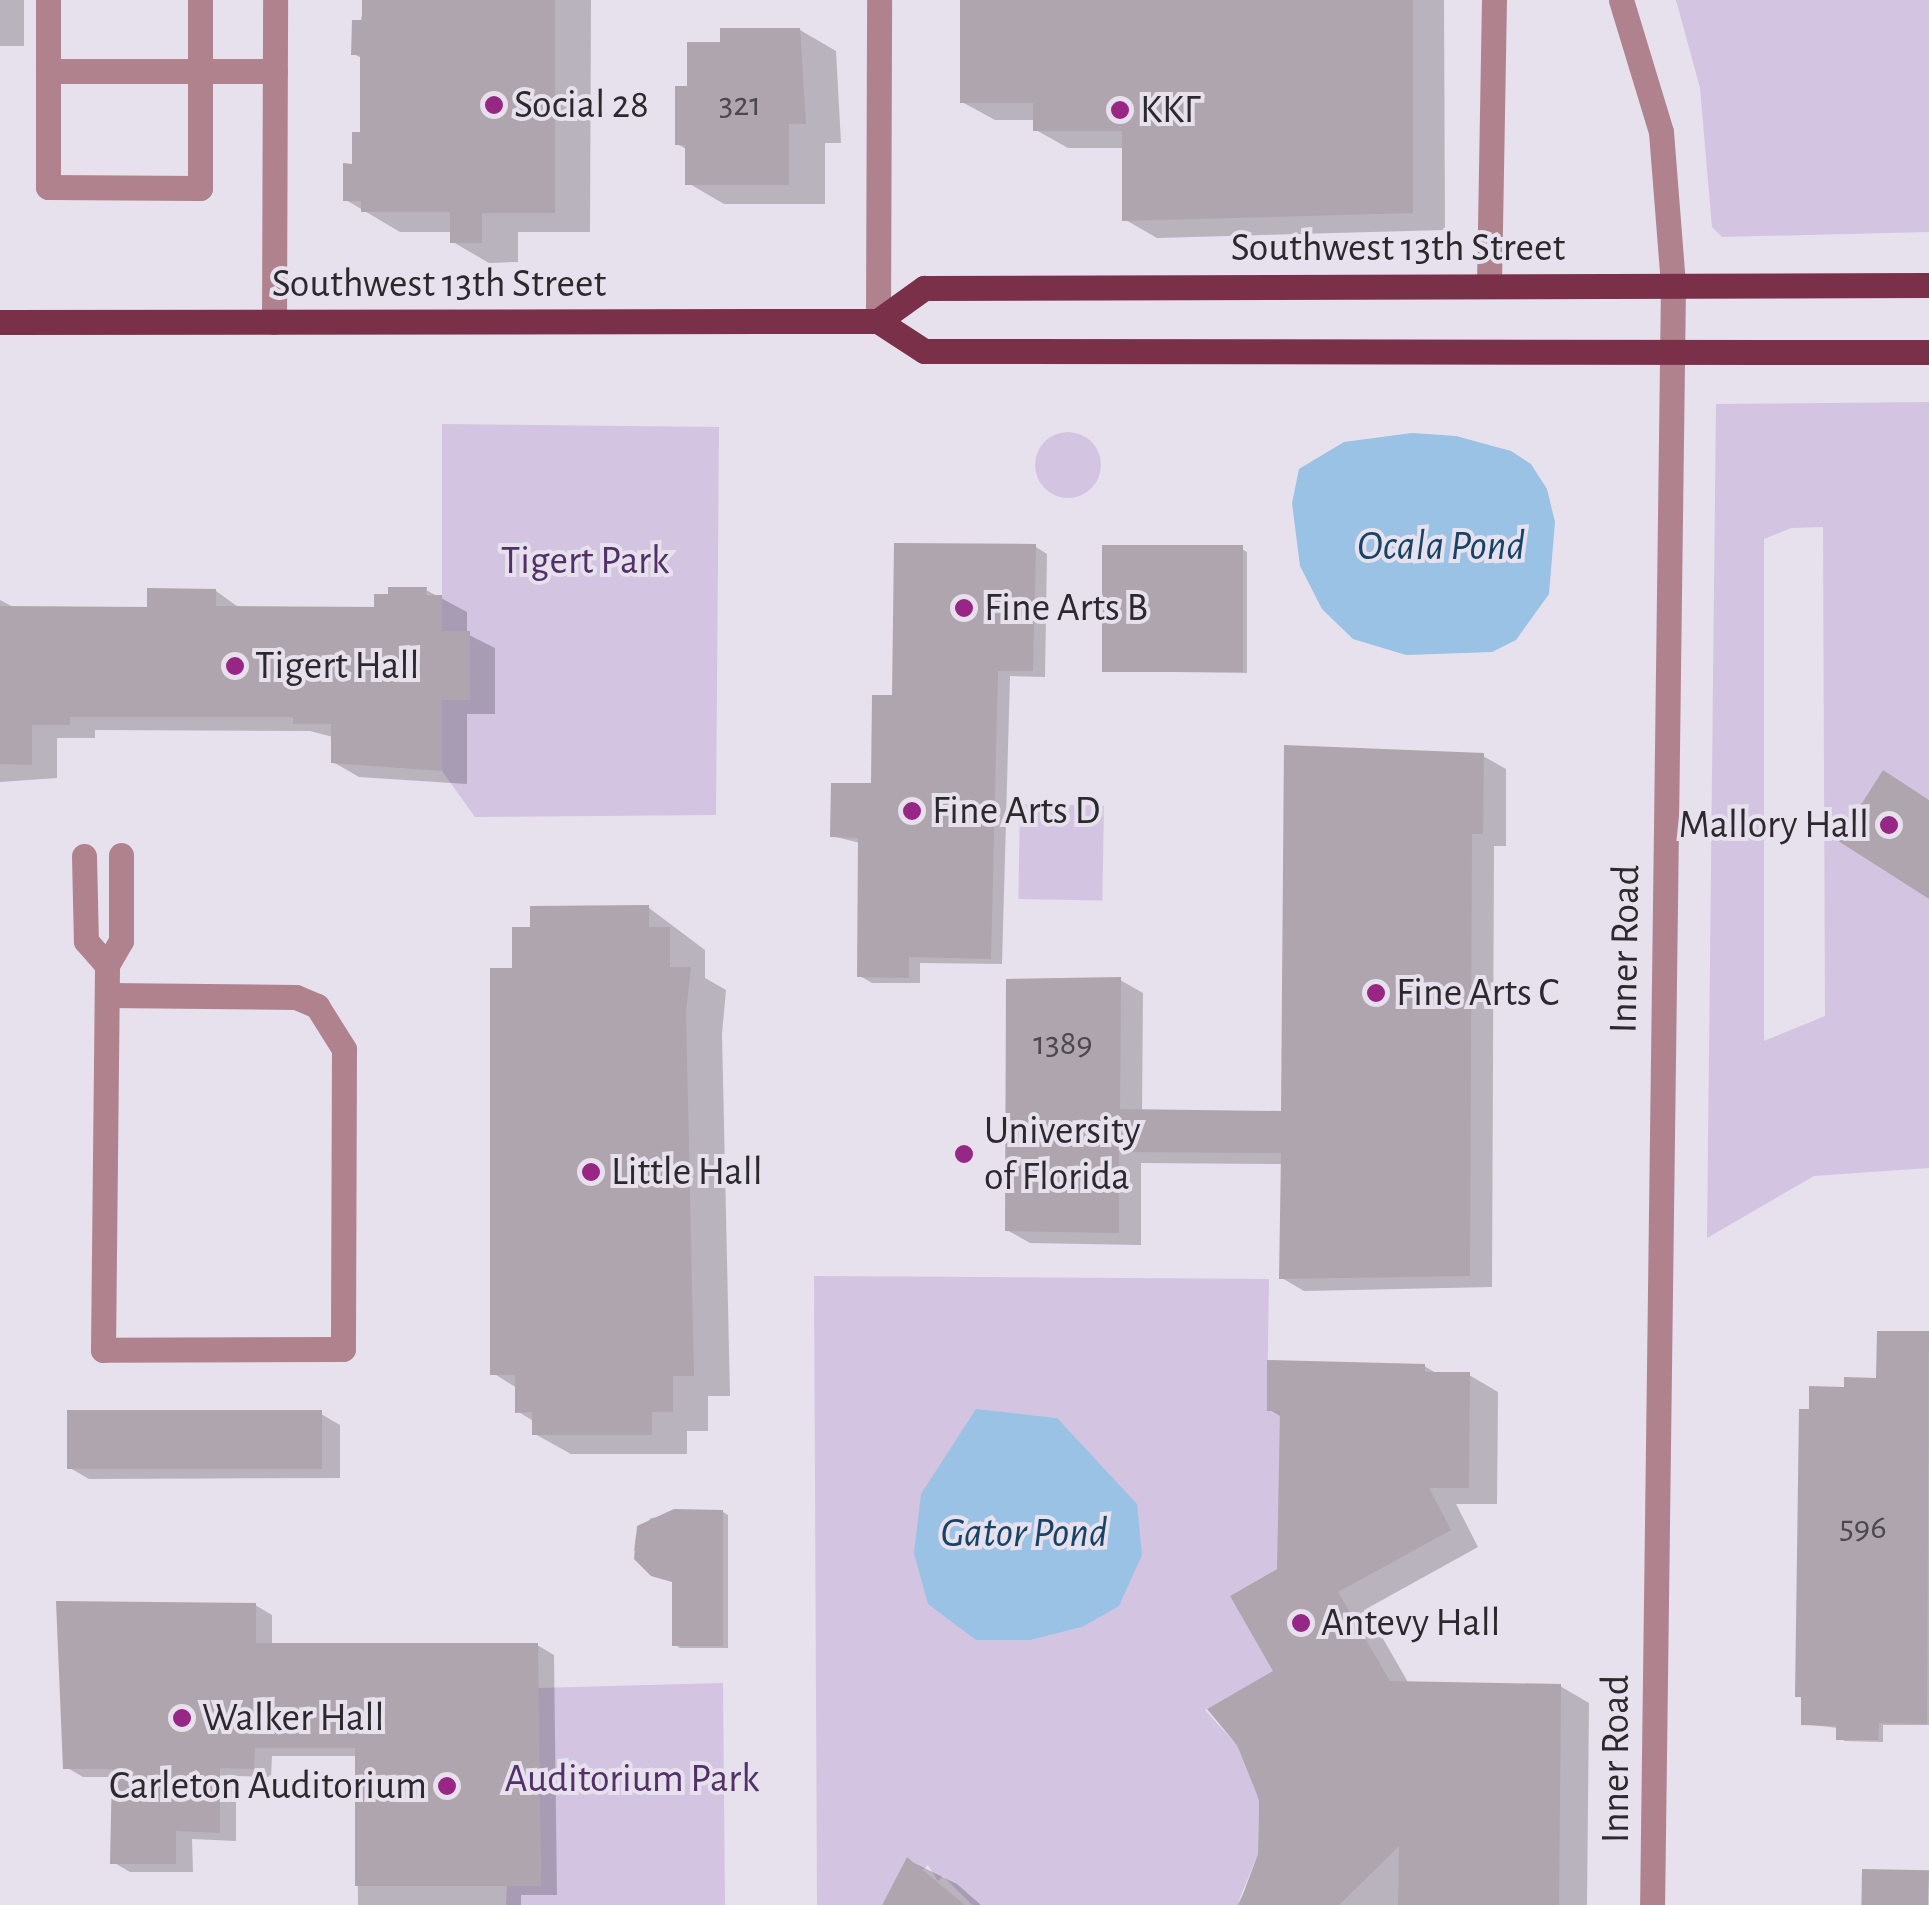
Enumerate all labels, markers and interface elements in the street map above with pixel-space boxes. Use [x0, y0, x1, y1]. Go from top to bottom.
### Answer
place label: Social 28 [514, 81, 649, 129]
house number: 321 [719, 84, 761, 126]
place label: ΚΚΓ [1140, 86, 1201, 134]
marker: Social 28 [483, 94, 505, 116]
marker: ΚΚΓ [1109, 99, 1131, 121]
street label: Southwest 13th Street [1231, 224, 1565, 272]
street label: Southwest 13th Street [272, 260, 606, 308]
water label: Ocala Pond [1357, 521, 1525, 571]
park label: Tigert Park [501, 537, 669, 585]
place label: Fine Arts B [984, 584, 1148, 632]
marker: Fine Arts B [953, 597, 975, 619]
place label: Tigert Hall [255, 642, 419, 690]
marker: Tigert Hall [224, 655, 246, 677]
place label: Fine Arts D [932, 787, 1100, 835]
marker: Fine Arts D [901, 800, 923, 822]
place label: Mallory Hall [1678, 801, 1869, 849]
marker: Mallory Hall [1878, 814, 1900, 836]
street label: Inner Road [1600, 864, 1650, 1034]
place label: Fine Arts C [1396, 969, 1559, 1017]
marker: Fine Arts C [1365, 982, 1387, 1004]
house number: 1389 [1033, 1023, 1093, 1065]
place label: University of Florida [984, 1107, 1141, 1201]
marker: University of Florida [953, 1143, 975, 1165]
place label: Little Hall [611, 1148, 763, 1196]
marker: Little Hall [580, 1161, 602, 1183]
house number: 596 [1839, 1507, 1887, 1549]
water label: Gator Pond [941, 1508, 1107, 1558]
place label: Antevy Hall [1321, 1599, 1500, 1647]
marker: Antevy Hall [1290, 1612, 1312, 1634]
street label: Inner Road [1592, 1675, 1640, 1843]
place label: Walker Hall [202, 1694, 384, 1742]
marker: Walker Hall [171, 1707, 193, 1729]
park label: Auditorium Park [505, 1755, 759, 1803]
place label: Carleton Auditorium [109, 1762, 427, 1810]
marker: Carleton Auditorium [436, 1775, 458, 1797]

